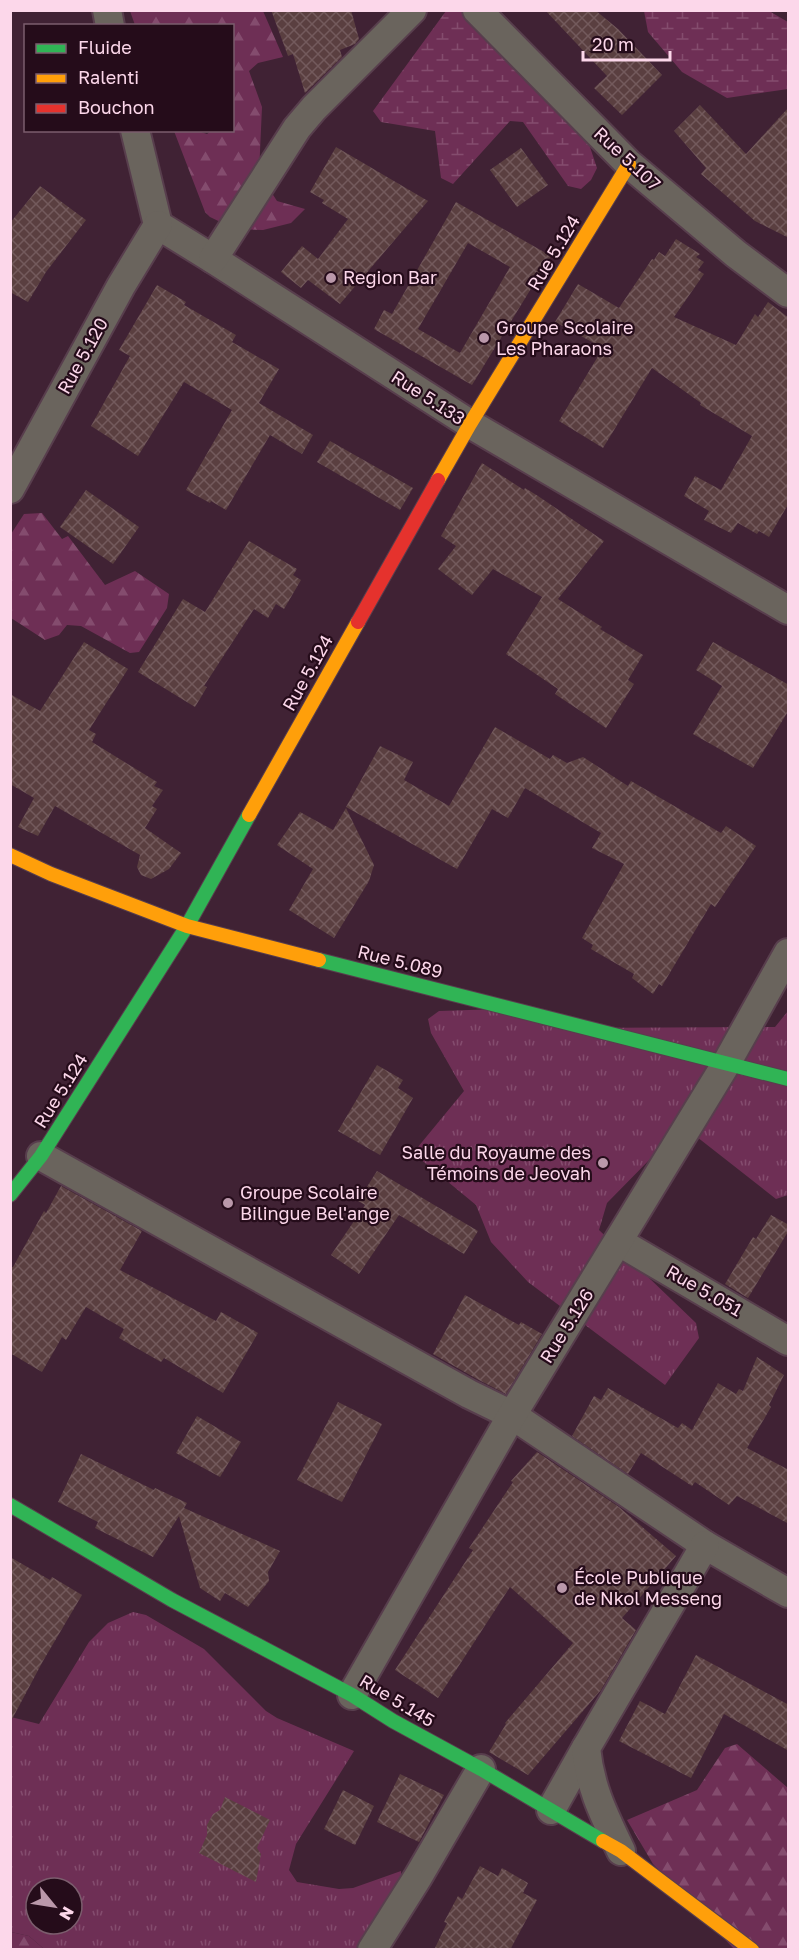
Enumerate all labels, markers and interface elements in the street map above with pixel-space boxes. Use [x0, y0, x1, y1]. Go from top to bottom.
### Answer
legend [24, 24, 234, 132]
scale bar [583, 24, 670, 62]
text: 20 m [592, 33, 634, 55]
text: Fluide [78, 36, 132, 58]
text: Ralenti [78, 66, 139, 88]
text: Bouchon [78, 96, 155, 118]
street label: Rue 5.107 [590, 122, 666, 195]
street label: Rue 5.124 [522, 211, 584, 294]
place label: Region Bar [343, 266, 437, 288]
marker: Region Bar [324, 271, 338, 285]
street label: Rue 5.120 [52, 313, 112, 398]
place label: Groupe Scolaire Les Pharaons [496, 316, 633, 359]
marker: Groupe Scolaire Les Pharaons [477, 331, 491, 345]
street label: Rue 5.133 [388, 365, 469, 429]
street label: Rue 5.124 [277, 631, 337, 714]
street label: Rue 5.089 [356, 940, 445, 982]
street label: Rue 5.124 [29, 1049, 92, 1132]
place label: Salle du Royaume des Témoins de Jeovah [402, 1141, 591, 1184]
marker: Salle du Royaume des Témoins de Jeovah [596, 1156, 610, 1170]
place label: Groupe Scolaire Bilingue Bel'ange [240, 1181, 390, 1224]
marker: Groupe Scolaire Bilingue Bel'ange [221, 1196, 235, 1210]
street label: Rue 5.051 [663, 1260, 747, 1321]
street label: Rue 5.126 [535, 1284, 598, 1367]
place label: École Publique de Nkol Messeng [574, 1566, 722, 1609]
marker: École Publique de Nkol Messeng [555, 1581, 569, 1595]
street label: Rue 5.145 [356, 1669, 439, 1731]
north arrow [24, 1876, 84, 1936]
text: N [55, 1903, 79, 1924]

